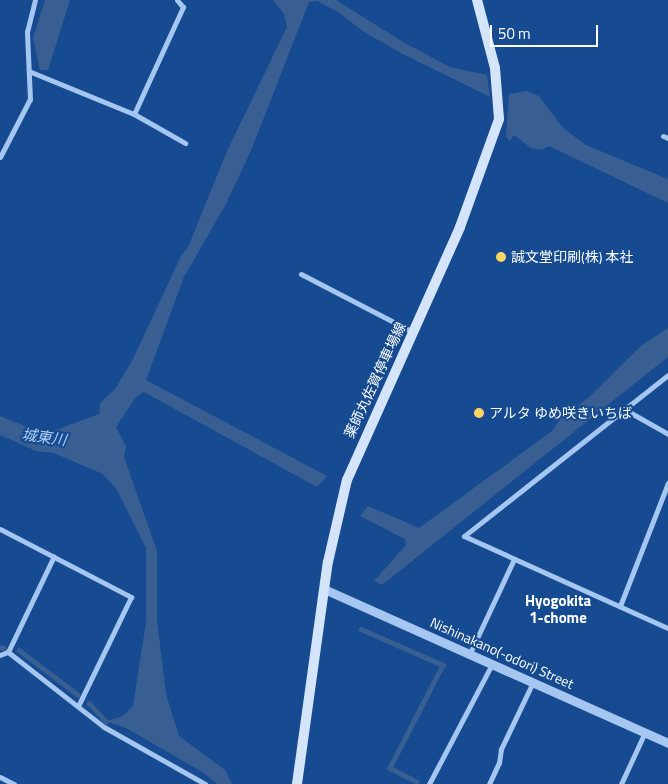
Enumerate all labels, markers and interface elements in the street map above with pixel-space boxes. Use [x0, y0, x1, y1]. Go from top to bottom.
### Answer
scale bar [493, 15, 600, 47]
text: 50 m [498, 22, 531, 45]
place label: 誠文堂印刷(株) 本社 [511, 249, 633, 265]
marker: 誠文堂印刷(株) 本社 [495, 251, 507, 263]
street label: 薬師丸佐賀停車場線 [341, 319, 409, 441]
place label: アルタ ゆめ咲きいちば [489, 405, 632, 421]
marker: アルタ ゆめ咲きいちば [473, 407, 485, 419]
water label: 城東川 [20, 425, 68, 449]
district label: Hyogokita 1-chome [525, 591, 591, 626]
street label: Nishinakano(-odori) Street [428, 614, 576, 692]

